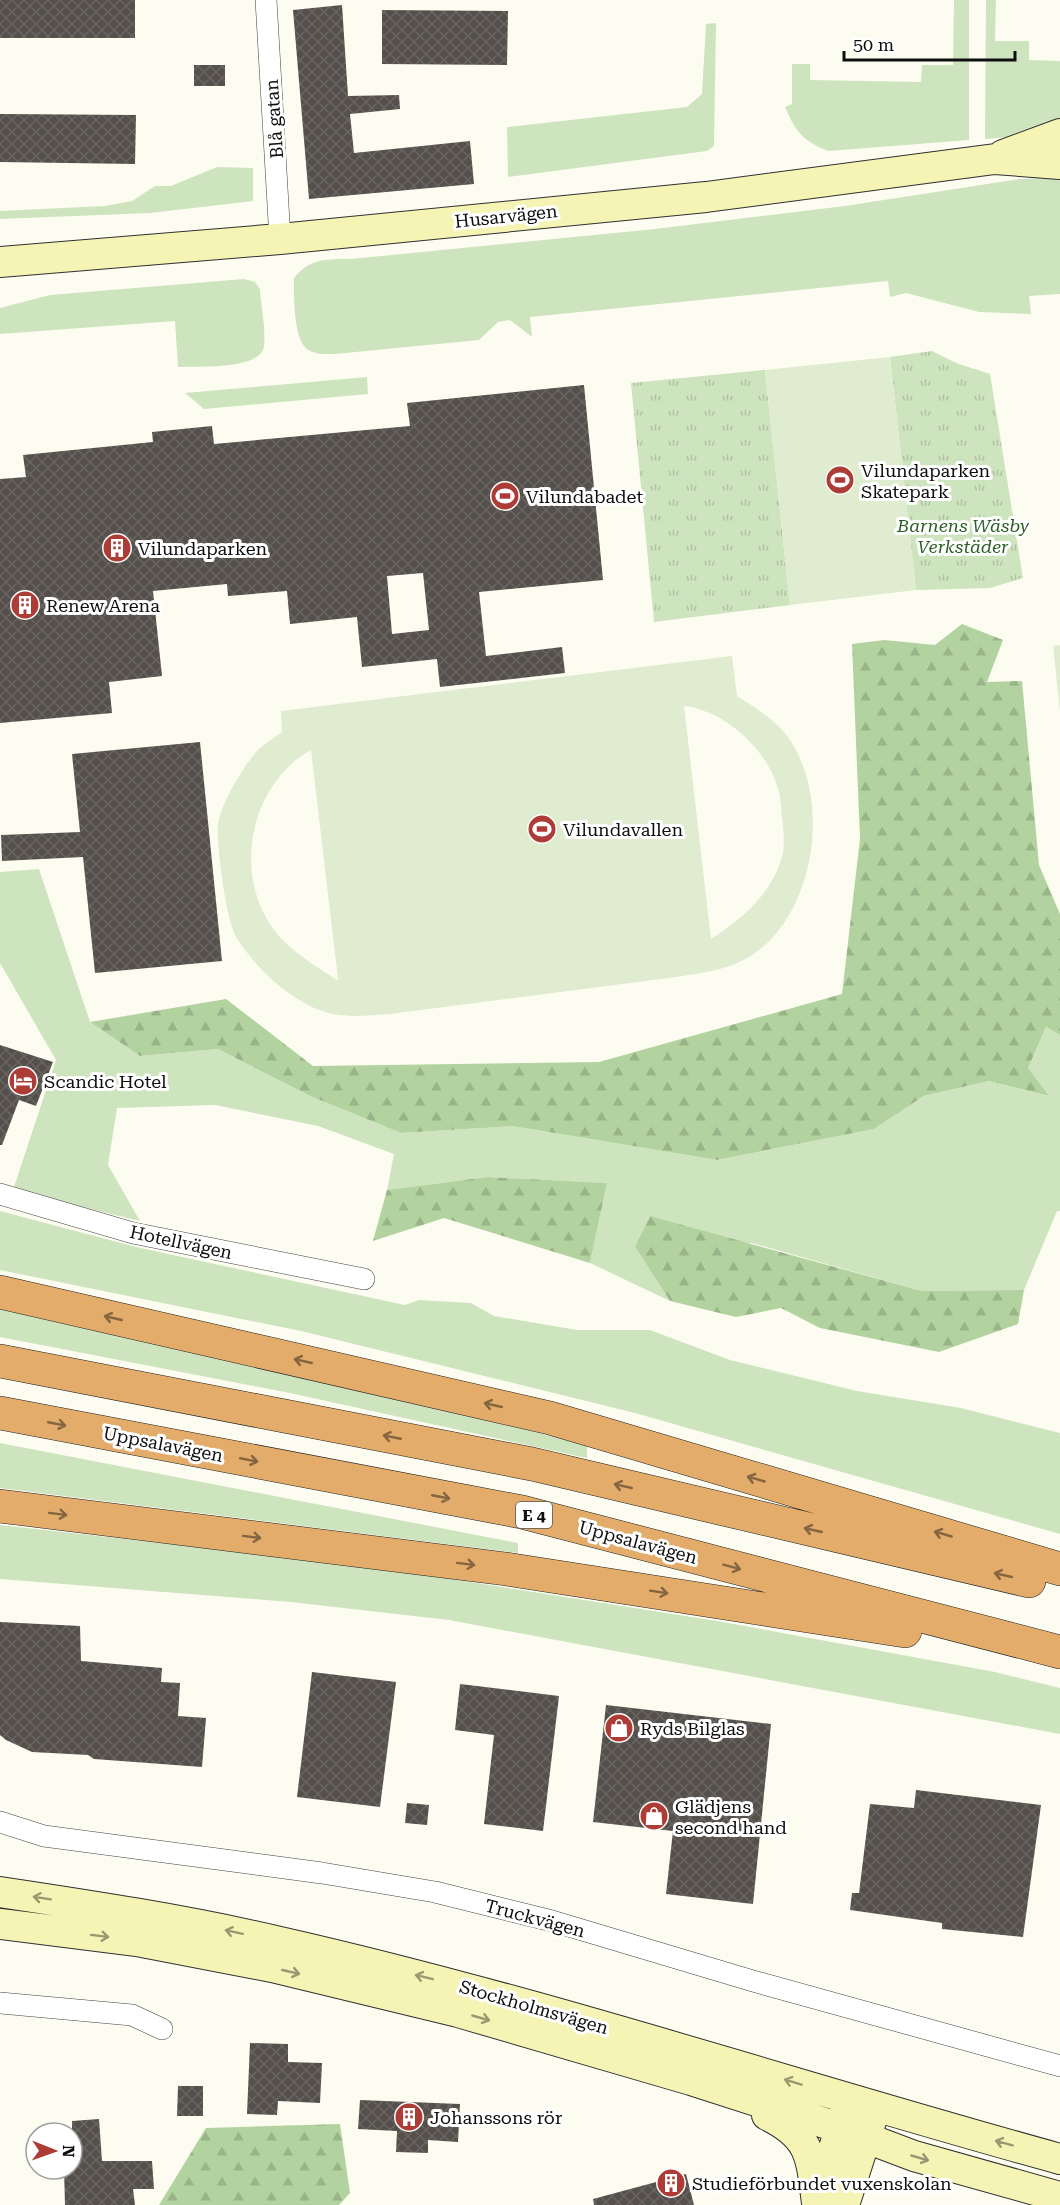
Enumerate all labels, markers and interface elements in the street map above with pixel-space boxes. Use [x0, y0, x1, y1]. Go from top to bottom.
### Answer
scale bar [844, 24, 1015, 62]
text: 50 m [853, 34, 894, 55]
street label: Blå gatan [261, 78, 287, 159]
street label: Husarvägen [454, 200, 559, 232]
place label: Vilundaparken Skatepark [861, 460, 991, 502]
sports icon: Vilundaparken Skatepark [824, 464, 856, 496]
sports icon: Vilundabadet [489, 480, 521, 512]
place label: Vilundabadet [526, 486, 643, 507]
park label: Barnens Wäsby Verkstäder [896, 515, 1030, 557]
building icon: Vilundaparken [101, 532, 133, 564]
place label: Vilundaparken [138, 538, 268, 559]
building icon: Renew Arena [9, 589, 41, 621]
place label: Renew Arena [46, 595, 160, 616]
sports icon: Vilundavallen [526, 813, 558, 845]
place label: Vilundavallen [563, 819, 683, 840]
hotel icon: Scandic Hotel [7, 1065, 39, 1097]
place label: Scandic Hotel [44, 1071, 167, 1092]
street label: Hotellvägen [128, 1221, 235, 1263]
one-way arrow [104, 1312, 123, 1323]
one-way arrow [294, 1355, 313, 1367]
one-way arrow [484, 1398, 503, 1410]
one-way arrow [47, 1419, 67, 1430]
street label: Uppsalavägen [101, 1422, 225, 1466]
one-way arrow [382, 1431, 402, 1442]
one-way arrow [239, 1455, 258, 1466]
one-way arrow [747, 1473, 766, 1484]
one-way arrow [614, 1479, 633, 1491]
one-way arrow [430, 1492, 450, 1503]
road number: E 4 [516, 1502, 552, 1528]
one-way arrow [48, 1508, 67, 1519]
street label: Uppsalavägen [576, 1516, 700, 1568]
one-way arrow [804, 1524, 823, 1536]
one-way arrow [934, 1528, 953, 1539]
one-way arrow [241, 1532, 261, 1543]
one-way arrow [456, 1558, 475, 1569]
one-way arrow [722, 1561, 741, 1573]
one-way arrow [994, 1568, 1013, 1580]
one-way arrow [648, 1587, 668, 1598]
shop icon: Ryds Bilglas [603, 1712, 635, 1744]
place label: Ryds Bilglas [640, 1718, 745, 1739]
place label: Glädjens second hand [675, 1796, 787, 1838]
shop icon: Glädjens second hand [638, 1800, 670, 1832]
one-way arrow [33, 1893, 53, 1904]
street label: Truckvägen [483, 1895, 588, 1942]
one-way arrow [225, 1926, 244, 1937]
one-way arrow [89, 1931, 109, 1942]
one-way arrow [282, 1966, 301, 1978]
one-way arrow [415, 1970, 434, 1982]
street label: Stockholmsvägen [457, 1976, 611, 2038]
one-way arrow [471, 2013, 490, 2024]
one-way arrow [784, 2076, 803, 2087]
building icon: Johanssons rör [393, 2101, 425, 2133]
place label: Johanssons rör [430, 2107, 562, 2128]
north arrow [24, 2121, 84, 2181]
one-way arrow [994, 2137, 1013, 2148]
text: N [59, 2145, 78, 2158]
one-way arrow [910, 2153, 929, 2164]
building icon: Studieförbundet vuxenskolan [655, 2167, 687, 2199]
place label: Studieförbundet vuxenskolan [692, 2173, 952, 2194]

